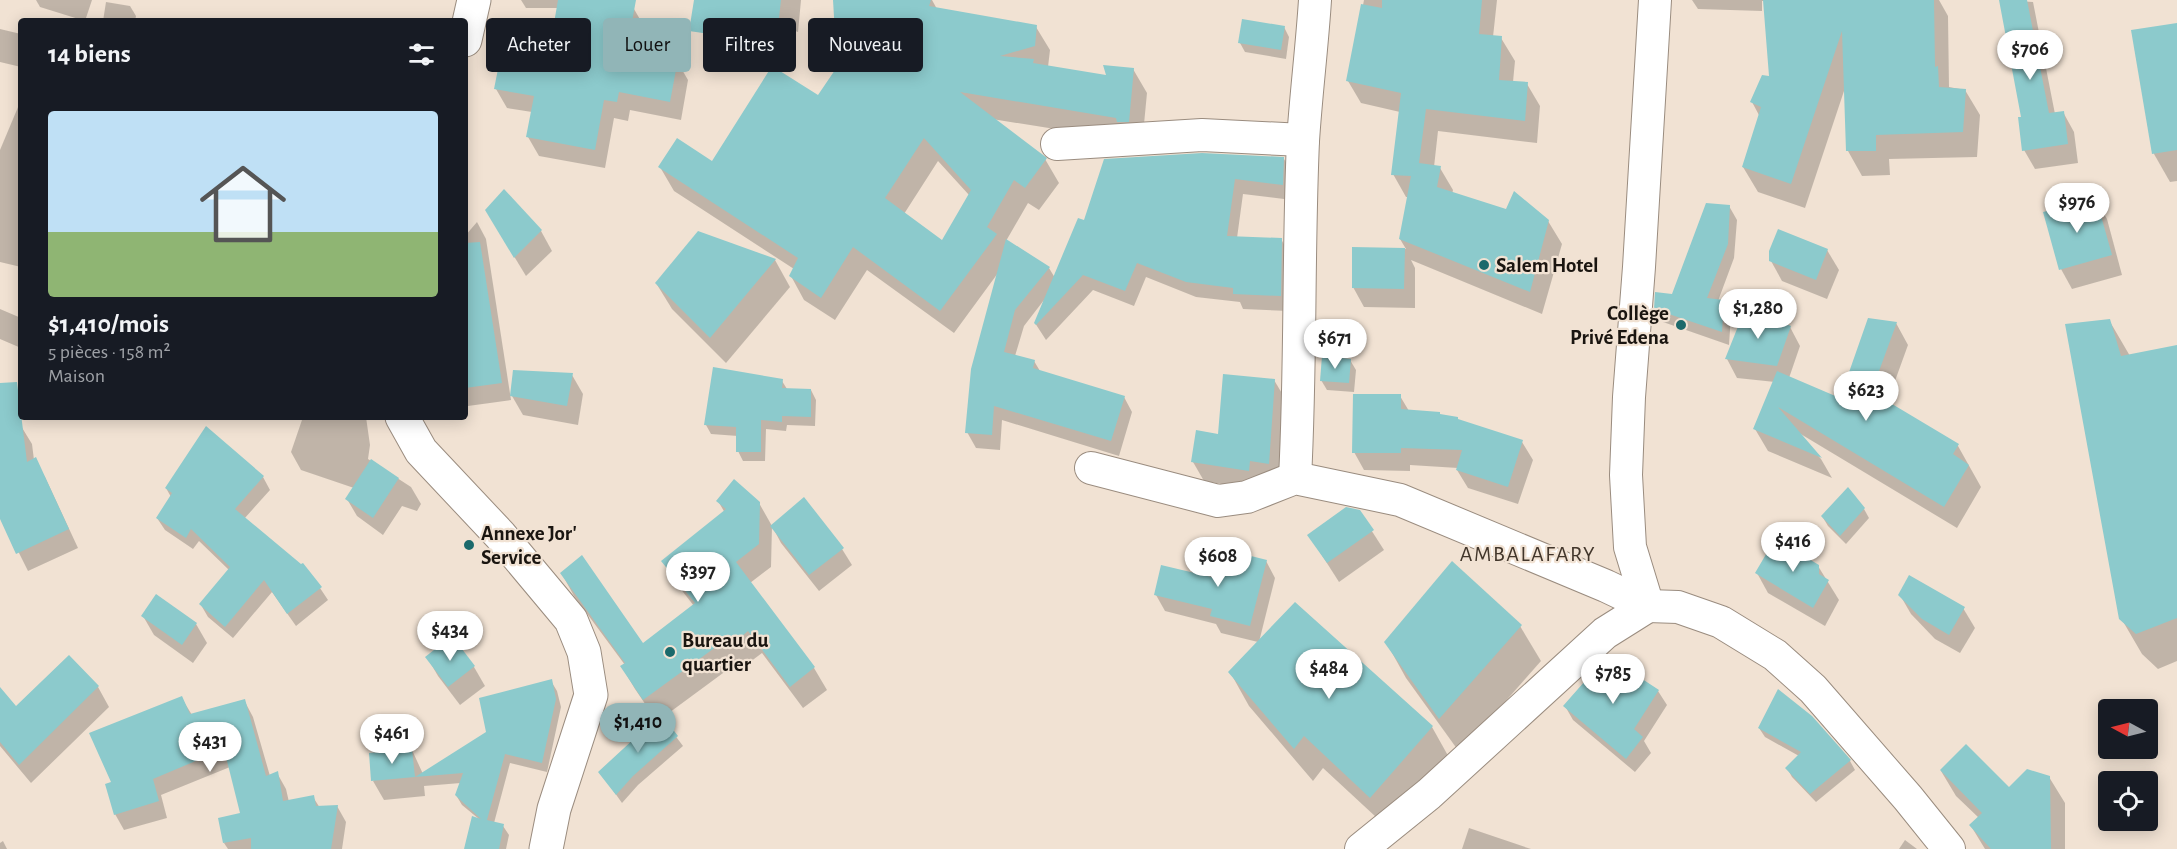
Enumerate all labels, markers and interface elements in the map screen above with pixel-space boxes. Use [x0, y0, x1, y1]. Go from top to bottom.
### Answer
chip: Acheter [486, 18, 591, 72]
chip: Louer [603, 18, 691, 72]
chip: Filtres [703, 18, 796, 72]
chip: Nouveau [808, 18, 923, 72]
pin: $706 [1994, 30, 2066, 81]
icon: filters [405, 38, 438, 71]
text: $706 [2011, 39, 2049, 59]
text: 14 biens [48, 41, 131, 67]
icon: home [189, 150, 297, 258]
pin: $976 [2041, 183, 2113, 234]
text: $976 [2059, 192, 2095, 212]
place label: Salem Hotel [1496, 255, 1599, 276]
marker: Salem Hotel [1477, 258, 1491, 272]
pin: $1,280 [1709, 289, 1807, 340]
text: $1,280 [1733, 298, 1783, 318]
place label: Collège Privé Edena [1570, 303, 1669, 348]
text: $1,410/mois [48, 311, 169, 337]
marker: Collège Privé Edena [1674, 318, 1688, 332]
pin: $671 [1299, 319, 1371, 370]
text: $671 [1318, 328, 1352, 348]
text: 5 pièces · 158 m² [48, 342, 170, 362]
text: Maison [48, 366, 105, 386]
pin: $623 [1830, 371, 1902, 422]
text: $623 [1848, 380, 1884, 400]
pin: $416 [1757, 522, 1829, 573]
place label: Annexe Jor' Service [481, 523, 577, 568]
text: $416 [1775, 531, 1811, 551]
pin: $608 [1182, 537, 1254, 588]
marker: Annexe Jor' Service [462, 538, 476, 552]
district label: AMBALAFARY [1460, 543, 1596, 565]
text: $608 [1199, 546, 1237, 566]
pin: $397 [662, 552, 734, 603]
text: $397 [680, 561, 716, 581]
pin: $434 [414, 611, 486, 662]
text: $434 [431, 620, 469, 640]
place label: Bureau du quartier [682, 630, 768, 675]
marker: Bureau du quartier [663, 645, 677, 659]
pin: $484 [1293, 649, 1365, 700]
pin: $785 [1577, 654, 1649, 705]
text: $484 [1310, 658, 1348, 678]
text: $785 [1595, 663, 1631, 683]
north arrow [2098, 699, 2158, 759]
map controls [2098, 699, 2158, 831]
pin: $1,410 [589, 703, 687, 754]
text: $1,410 [614, 712, 662, 732]
pin: $461 [356, 714, 428, 765]
pin: $431 [174, 722, 246, 773]
text: $461 [374, 723, 410, 743]
text: $431 [193, 731, 227, 751]
button: locate [2098, 771, 2158, 831]

